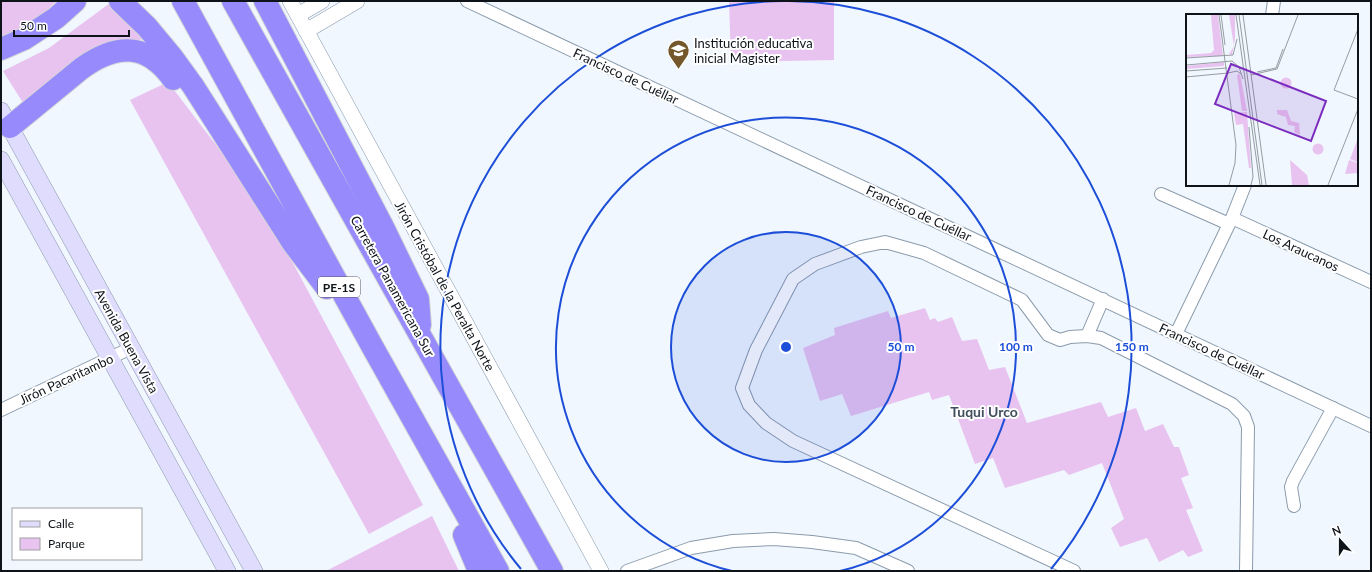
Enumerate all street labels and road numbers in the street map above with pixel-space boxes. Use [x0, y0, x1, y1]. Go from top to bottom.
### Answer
street label: Francisco de Cuéllar [571, 45, 681, 108]
street label: Francisco de Cuéllar [864, 182, 974, 245]
street label: Jirón Cristóbal de la Peralta Norte [392, 198, 499, 374]
street label: Carretera Panamericana Sur [347, 213, 439, 360]
street label: Los Araucanos [1260, 225, 1342, 275]
road number: PE-1S [318, 277, 360, 297]
street label: Avenida Buena Vista [92, 286, 162, 396]
street label: Francisco de Cuéllar [1157, 320, 1267, 383]
street label: Jirón Pacaritambo [16, 350, 116, 408]

